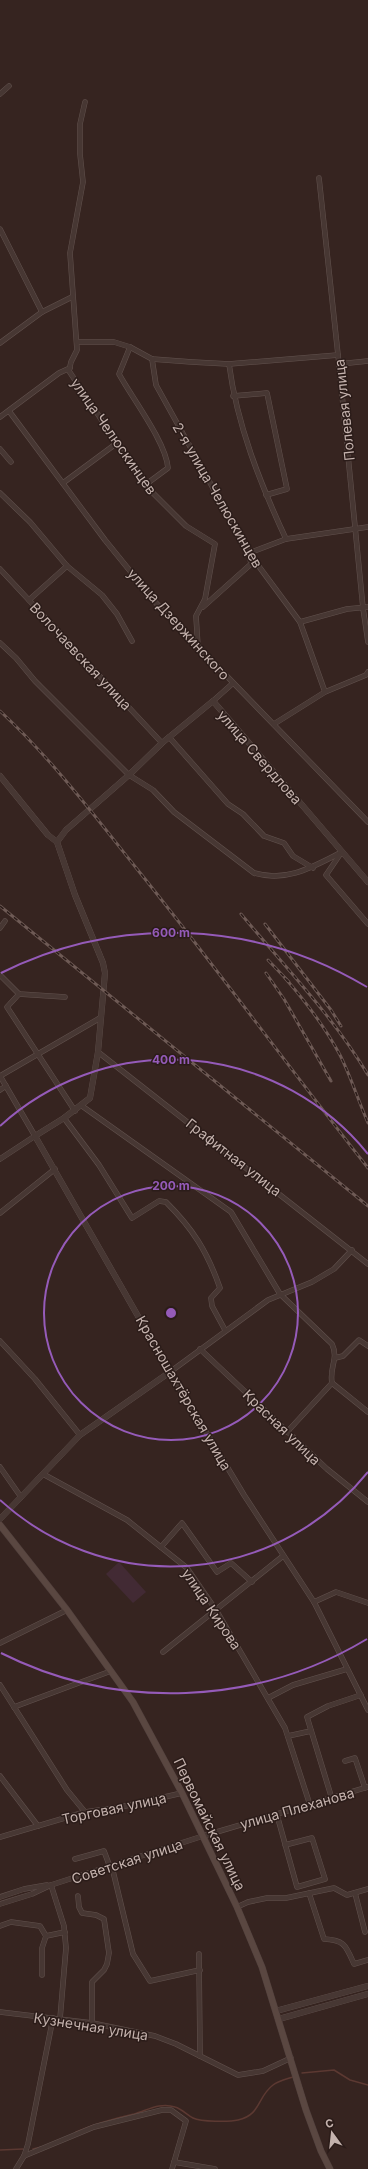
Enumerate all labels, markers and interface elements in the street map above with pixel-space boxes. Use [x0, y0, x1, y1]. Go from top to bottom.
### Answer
street label: Полевая улица [330, 358, 358, 462]
street label: улица Челюскинцев [67, 375, 161, 498]
street label: 2-я улица Челюскинцев [169, 419, 267, 571]
street label: улица Дзержинского [124, 565, 234, 683]
street label: Волочаевская улица [27, 599, 135, 713]
street label: улица Свердлова [214, 706, 306, 808]
text: 600 m [152, 925, 190, 940]
text: 400 m [152, 1052, 190, 1067]
street label: Графитная улица [183, 1115, 285, 1199]
text: 200 m [152, 1178, 190, 1193]
centre of rings [164, 1306, 178, 1320]
street label: Красношахтёрская улица [133, 1313, 235, 1473]
street label: Красная улица [240, 1386, 324, 1468]
street label: улица Кирова [179, 1565, 245, 1653]
street label: Первомайская улица [171, 1755, 249, 1893]
street label: улица Плеханова [238, 1784, 356, 1832]
street label: Торговая улица [60, 1789, 168, 1827]
street label: Советская улица [69, 1835, 185, 1887]
street label: Кузнечная улица [33, 2009, 149, 2043]
north arrow [312, 2113, 352, 2153]
text: С [324, 2116, 335, 2131]

